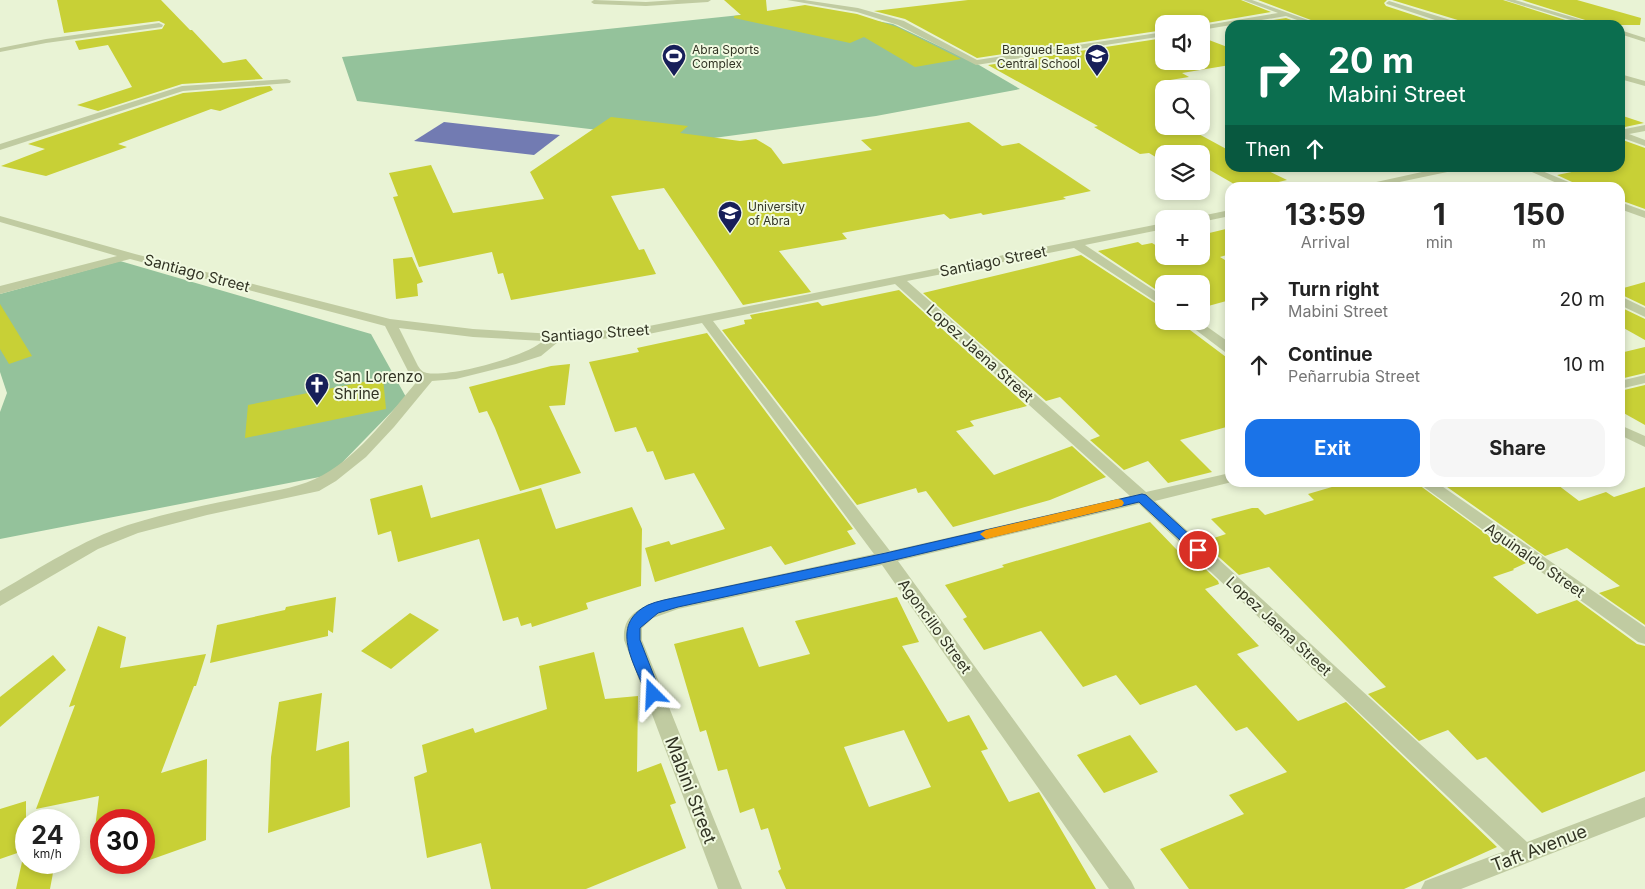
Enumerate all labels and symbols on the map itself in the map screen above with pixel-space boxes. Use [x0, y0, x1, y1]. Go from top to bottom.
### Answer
place label: Abra Sports Complex [692, 42, 759, 71]
place label: Bangued East Central School [997, 42, 1080, 71]
sports icon: Abra Sports Complex [661, 43, 687, 77]
school or university icon: Bangued East Central School [1084, 43, 1110, 77]
place label: University of Abra [748, 199, 805, 228]
school or university icon: University of Abra [717, 200, 743, 234]
street label: Santiago Street [938, 241, 1048, 281]
street label: Santiago Street [142, 250, 252, 296]
street label: Lopez Jaena Street [923, 300, 1037, 406]
street label: Santiago Street [540, 320, 650, 346]
place label: San Lorenzo Shrine [334, 367, 423, 403]
church icon: San Lorenzo Shrine [304, 372, 330, 406]
street label: Aguinaldo Street [1481, 518, 1589, 602]
pin [1177, 529, 1219, 571]
street label: Lopez Jaena Street [1222, 572, 1336, 680]
street label: Agoncillo Street [894, 575, 976, 677]
position arrow [626, 667, 678, 719]
street label: Mabini Street [661, 734, 721, 846]
speed limit sign: 30 [90, 809, 155, 874]
street label: Taft Avenue [1488, 820, 1590, 876]

